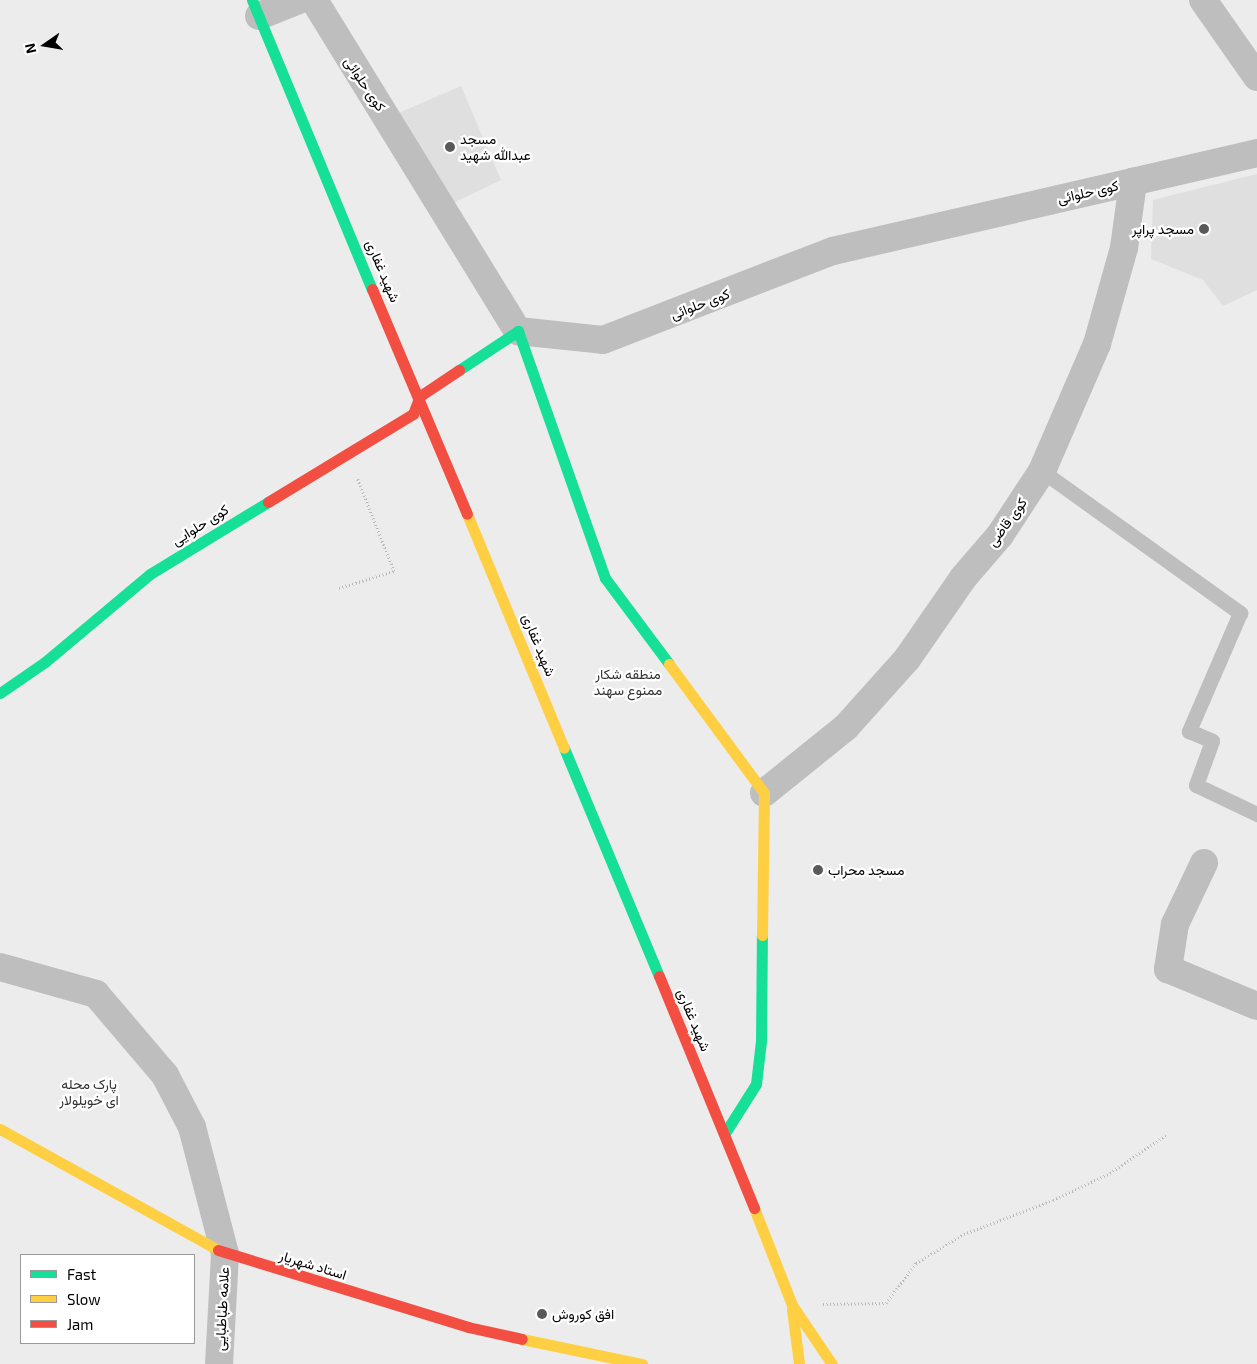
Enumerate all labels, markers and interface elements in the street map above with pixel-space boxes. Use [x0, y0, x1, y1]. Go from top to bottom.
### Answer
north arrow [20, 20, 70, 70]
text: N [20, 42, 39, 55]
street label: کوی حلوائی [341, 54, 389, 114]
place label: مسجد عبدالله شهید [460, 131, 531, 164]
marker: مسجد عبدالله شهید [444, 141, 456, 153]
street label: کوی حلوائی [1056, 177, 1120, 207]
place label: مسجد پراپر [1132, 221, 1194, 237]
marker: مسجد پراپر [1198, 223, 1210, 235]
street label: شهید غفاری [362, 237, 404, 305]
street label: کوی حلوائی [668, 285, 732, 323]
street label: کوی قاضی [984, 494, 1030, 550]
street label: کوی حلوایی [168, 501, 232, 549]
street label: شهید غفاری [519, 611, 559, 679]
park label: منطقه شکار ممنوع سهند [594, 666, 662, 699]
place label: مسجد محراب [828, 862, 904, 878]
marker: مسجد محراب [812, 864, 824, 876]
street label: شهید غفاری [674, 986, 714, 1054]
park label: پارک محله ای خویلولار [59, 1076, 119, 1108]
street label: استاد شهریار [277, 1247, 349, 1283]
legend [20, 1254, 195, 1344]
text: Fast [67, 1265, 96, 1283]
street label: علامه طباطبایی [211, 1267, 233, 1351]
text: Slow [67, 1290, 101, 1308]
place label: افق کوروش [552, 1306, 614, 1322]
marker: افق کوروش [536, 1308, 548, 1320]
text: Jam [67, 1315, 93, 1333]

